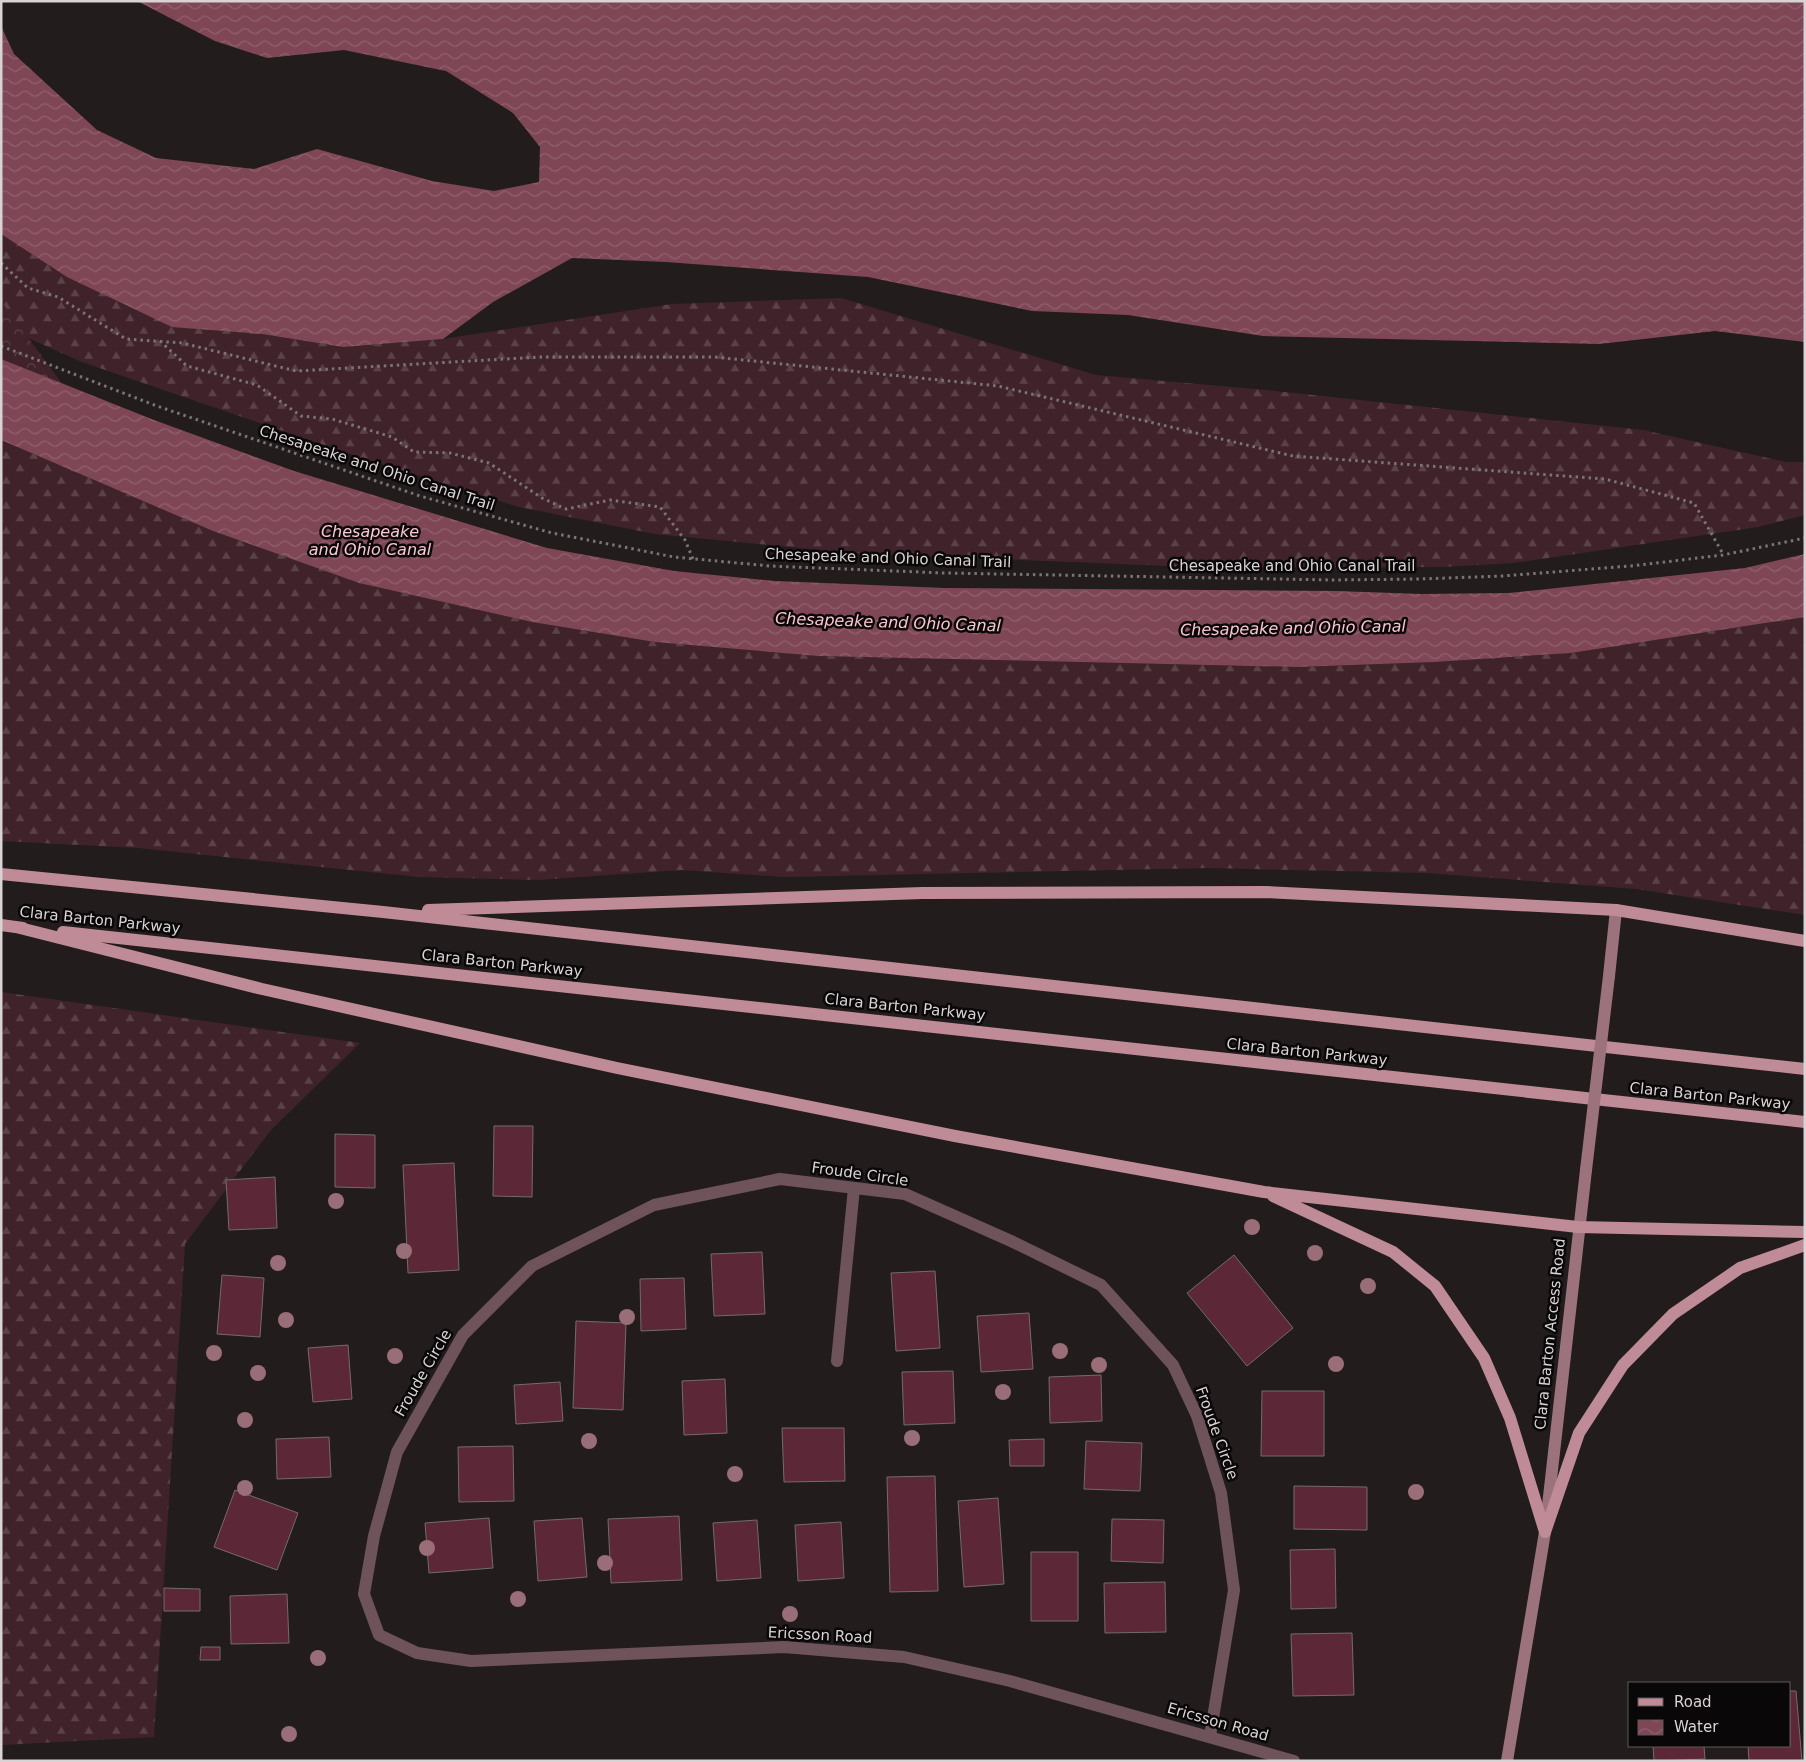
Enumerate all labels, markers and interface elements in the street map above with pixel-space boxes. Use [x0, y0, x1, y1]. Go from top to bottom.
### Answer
street label: Chesapeake and Ohio Canal Trail [257, 421, 497, 515]
water label: Chesapeake and Ohio Canal [309, 522, 432, 559]
street label: Chesapeake and Ohio Canal Trail [764, 545, 1012, 571]
street label: Chesapeake and Ohio Canal Trail [1169, 557, 1415, 575]
water label: Chesapeake and Ohio Canal [775, 609, 1002, 635]
water label: Chesapeake and Ohio Canal [1180, 617, 1407, 639]
street label: Clara Barton Parkway [19, 903, 181, 937]
street label: Clara Barton Parkway [421, 946, 583, 980]
street label: Clara Barton Parkway [824, 990, 986, 1024]
street label: Clara Barton Parkway [1226, 1035, 1388, 1069]
street label: Clara Barton Parkway [1629, 1079, 1791, 1113]
street label: Froude Circle [810, 1158, 910, 1190]
street label: Clara Barton Access Road [1531, 1237, 1569, 1431]
street label: Froude Circle [391, 1326, 455, 1420]
street label: Froude Circle [1192, 1384, 1242, 1482]
street label: Ericsson Road [767, 1623, 873, 1647]
legend [1628, 1682, 1791, 1747]
text: Road [1674, 1693, 1712, 1711]
street label: Ericsson Road [1165, 1699, 1271, 1745]
text: Water [1674, 1718, 1719, 1736]

